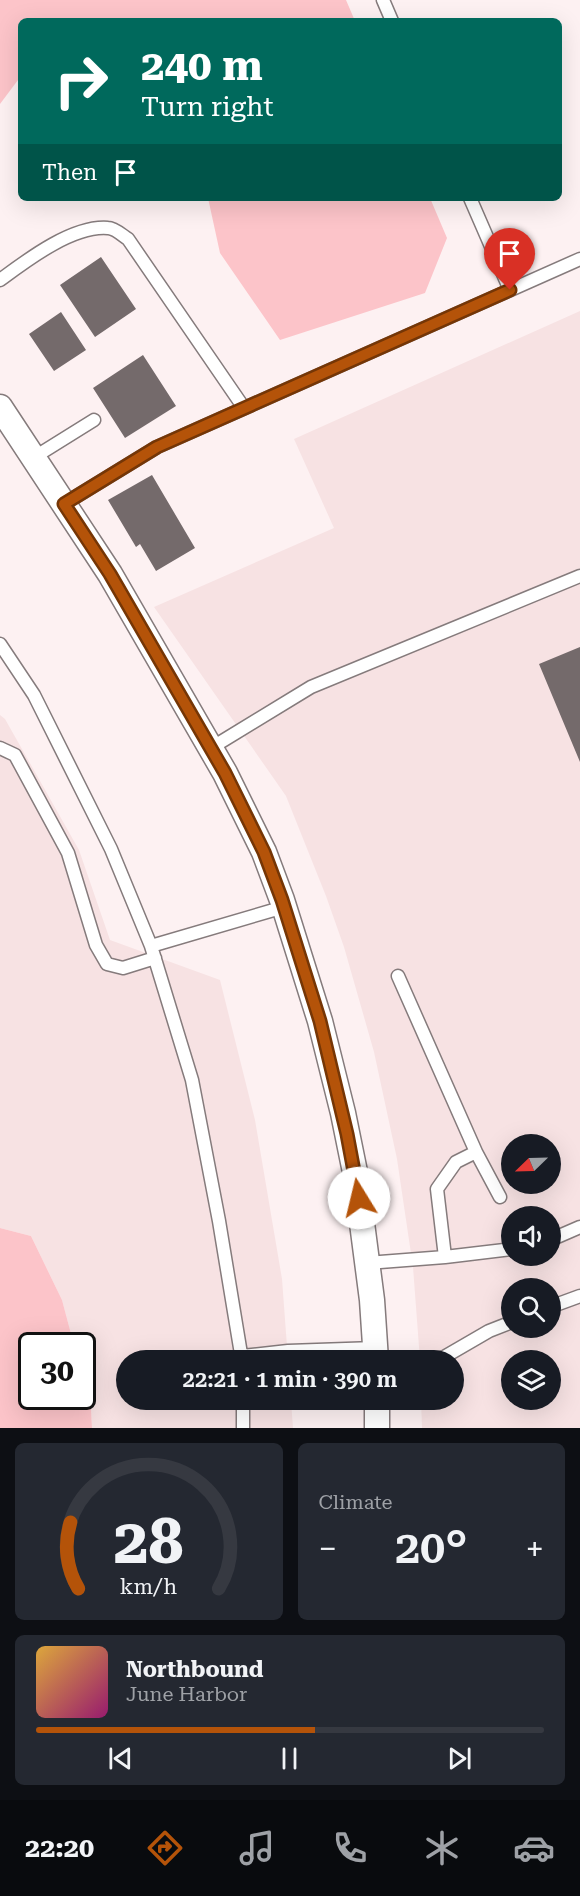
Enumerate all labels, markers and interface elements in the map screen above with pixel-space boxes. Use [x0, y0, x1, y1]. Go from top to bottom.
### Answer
text: 240 m [141, 41, 263, 90]
icon: right [42, 42, 120, 120]
text: Turn right [141, 91, 274, 123]
icon: arrive [109, 156, 142, 189]
text: Then [42, 160, 97, 185]
pin [484, 228, 535, 290]
icon: arrive [493, 237, 526, 270]
north arrow [501, 1134, 561, 1194]
map controls [501, 1134, 561, 1410]
position arrow [327, 1166, 391, 1230]
button: sound [501, 1206, 561, 1266]
button: search [501, 1278, 561, 1338]
speed limit sign: 30 [18, 1332, 96, 1410]
button: layers [501, 1350, 561, 1410]
text: 22:21 · 1 min · 390 m [183, 1367, 397, 1392]
text: Climate [319, 1490, 393, 1514]
text: 28 [114, 1505, 184, 1578]
text: 20° [395, 1521, 468, 1574]
text: − [319, 1529, 337, 1568]
text: + [526, 1529, 544, 1568]
text: km/h [120, 1574, 178, 1599]
text: Northbound [126, 1657, 264, 1682]
text: June Harbor [126, 1682, 247, 1706]
icon: previous [104, 1742, 137, 1775]
icon: pause [273, 1742, 306, 1775]
icon: next [443, 1742, 476, 1775]
icon: directions [144, 1827, 186, 1869]
icon: music [236, 1827, 278, 1869]
icon: phone [329, 1827, 371, 1869]
icon: climate [421, 1827, 463, 1869]
icon: car [513, 1827, 555, 1869]
text: 22:20 [25, 1832, 94, 1864]

